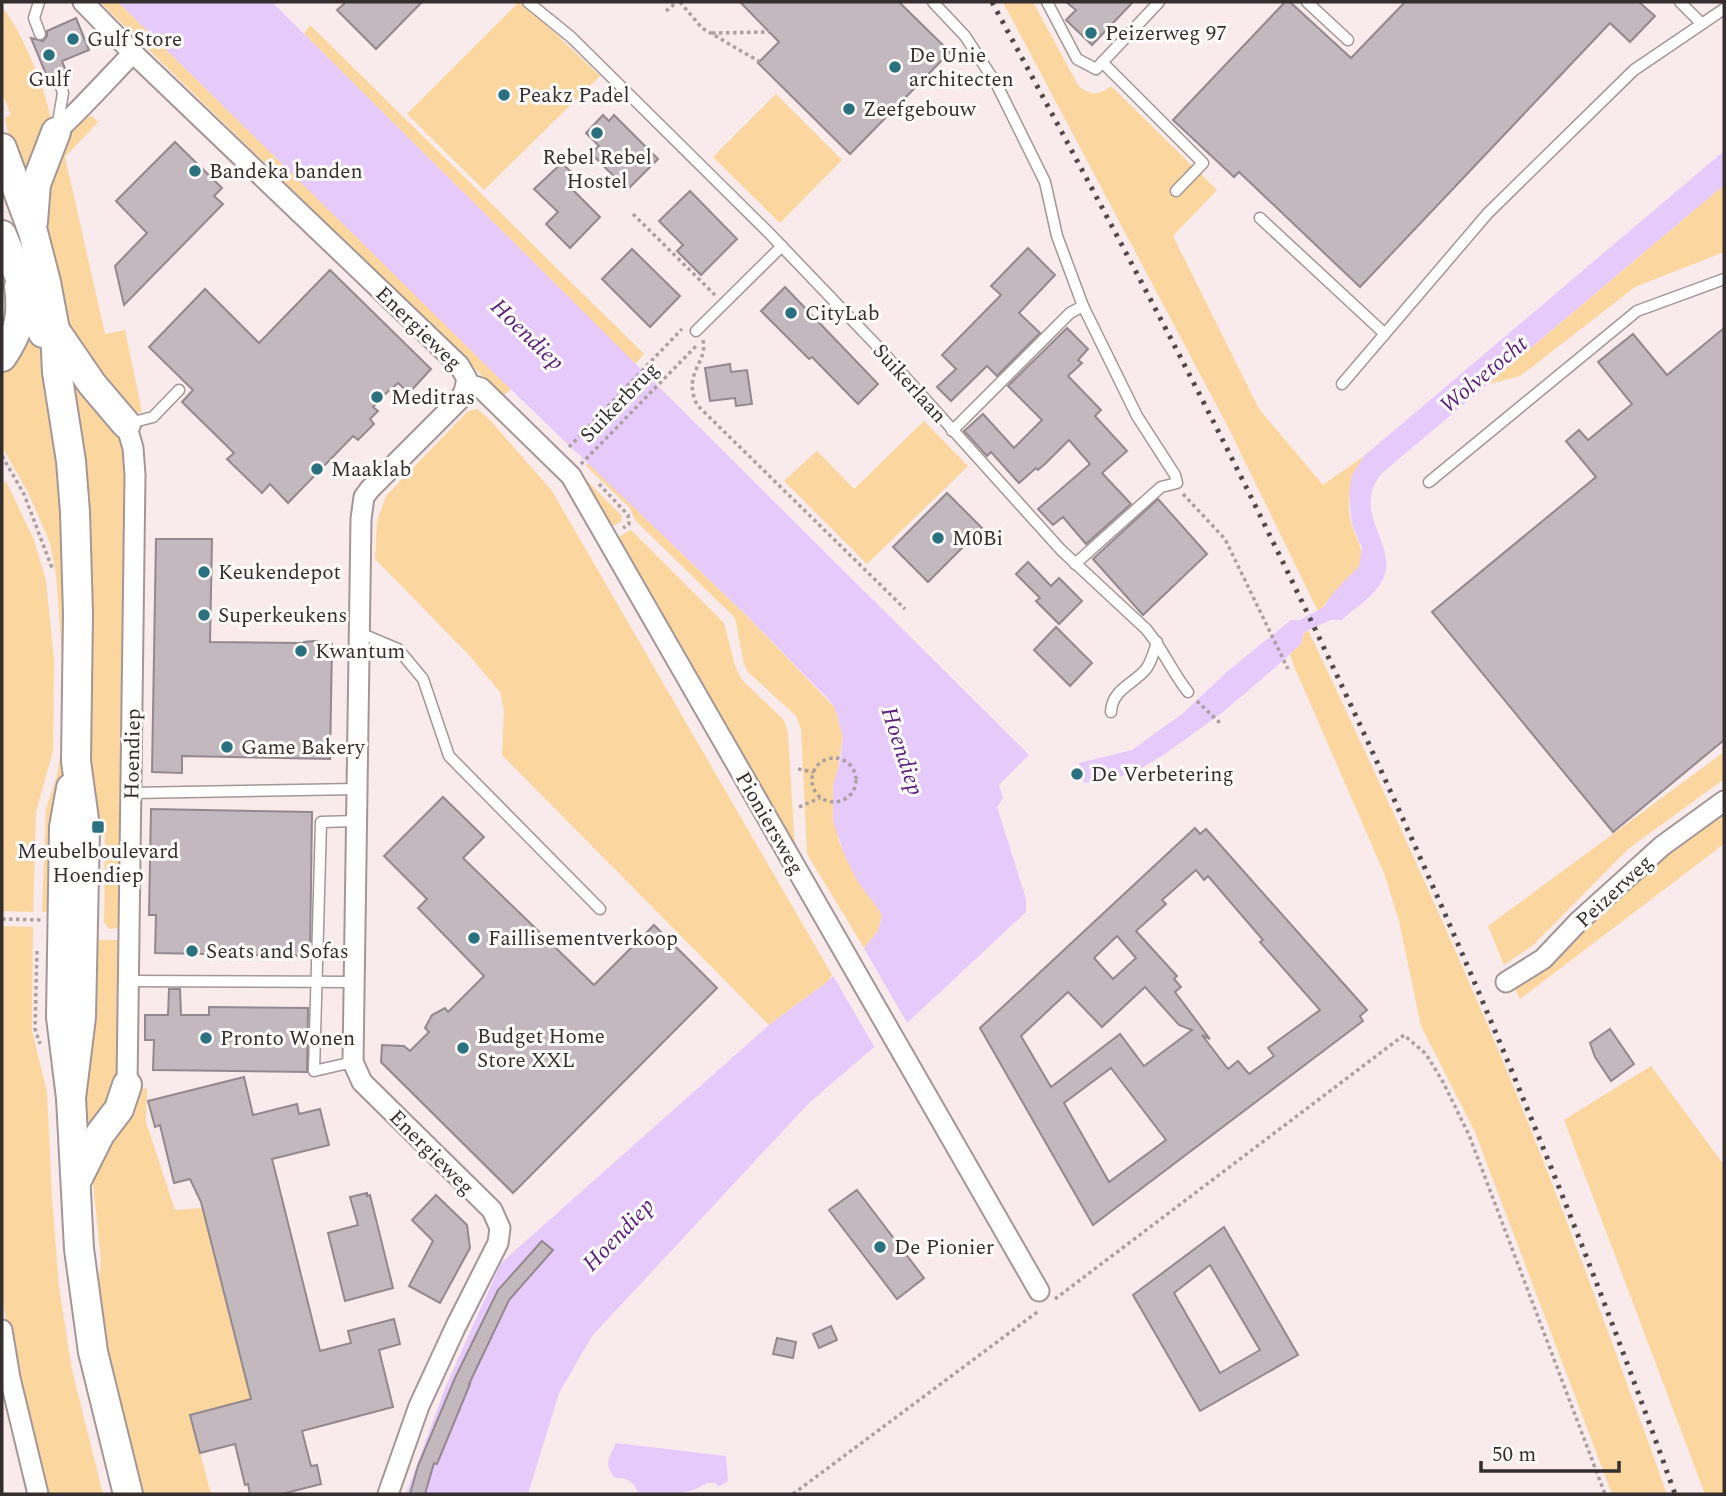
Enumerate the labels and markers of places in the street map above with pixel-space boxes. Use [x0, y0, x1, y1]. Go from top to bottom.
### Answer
place label: Peizerweg 97 [1105, 18, 1227, 50]
place label: Gulf Store [87, 24, 182, 56]
marker: Peizerweg 97 [1083, 25, 1099, 41]
marker: Gulf Store [65, 31, 81, 47]
place label: De Unie architecten [909, 40, 1014, 96]
marker: Gulf [41, 47, 57, 63]
marker: De Unie architecten [887, 59, 903, 75]
place label: Gulf [28, 64, 71, 96]
place label: Peakz Padel [518, 80, 630, 112]
marker: Peakz Padel [496, 87, 512, 103]
place label: Zeefgebouw [863, 94, 977, 126]
marker: Zeefgebouw [841, 101, 857, 117]
marker: Rebel Rebel Hostel [589, 125, 605, 141]
place label: Rebel Rebel Hostel [542, 142, 652, 198]
place label: Bandeka banden [209, 156, 363, 188]
marker: Bandeka banden [187, 163, 203, 179]
place label: CityLab [805, 298, 880, 330]
marker: CityLab [783, 305, 799, 321]
place label: Meditras [391, 382, 475, 414]
marker: Meditras [369, 389, 385, 405]
place label: Maaklab [331, 454, 411, 486]
marker: Maaklab [309, 461, 325, 477]
place label: M0Bi [952, 523, 1003, 555]
marker: M0Bi [930, 530, 946, 546]
place label: Keukendepot [218, 557, 341, 589]
marker: Keukendepot [196, 564, 212, 580]
place label: Superkeukens [218, 600, 347, 632]
marker: Superkeukens [196, 607, 212, 623]
place label: Kwantum [315, 636, 405, 668]
marker: Kwantum [293, 643, 309, 659]
place label: Game Bakery [241, 732, 366, 764]
marker: Game Bakery [219, 739, 235, 755]
place label: De Verbetering [1091, 759, 1234, 791]
marker: De Verbetering [1069, 766, 1085, 782]
marker: Meubelboulevard Hoendiep [90, 819, 106, 835]
place label: Meubelboulevard Hoendiep [17, 836, 179, 892]
place label: Faillisementverkoop [488, 923, 678, 955]
marker: Faillisementverkoop [466, 930, 482, 946]
place label: Seats and Sofas [206, 936, 349, 968]
marker: Seats and Sofas [184, 943, 200, 959]
place label: Budget Home Store XXL [477, 1021, 605, 1077]
place label: Pronto Wonen [220, 1023, 355, 1055]
marker: Pronto Wonen [198, 1030, 214, 1046]
marker: Budget Home Store XXL [455, 1040, 471, 1056]
place label: De Pionier [894, 1232, 994, 1264]
marker: De Pionier [872, 1239, 888, 1255]

